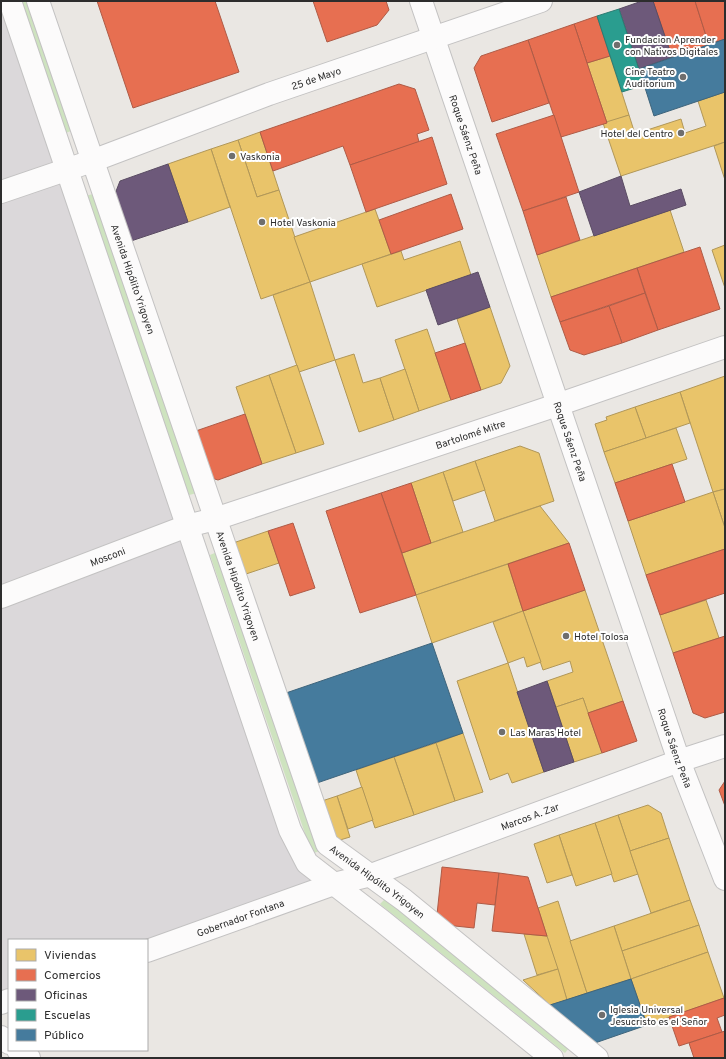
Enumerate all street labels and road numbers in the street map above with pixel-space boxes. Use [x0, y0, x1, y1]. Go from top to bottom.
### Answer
street label: 25 de Mayo [290, 65, 343, 94]
street label: Roque Sáenz Peña [445, 93, 485, 177]
street label: Avenida Hipólito Yrigoyen [107, 223, 157, 336]
street label: Roque Sáenz Peña [549, 400, 589, 484]
street label: Bartolomé Mitre [434, 418, 507, 453]
street label: Avenida Hipólito Yrigoyen [212, 529, 262, 643]
street label: Mosconi [88, 545, 128, 570]
street label: Roque Sáenz Peña [654, 707, 694, 790]
street label: Marcos A. Zar [499, 801, 561, 834]
street label: Avenida Hipólito Yrigoyen [326, 843, 427, 922]
street label: Gobernador Fontana [195, 897, 286, 941]

